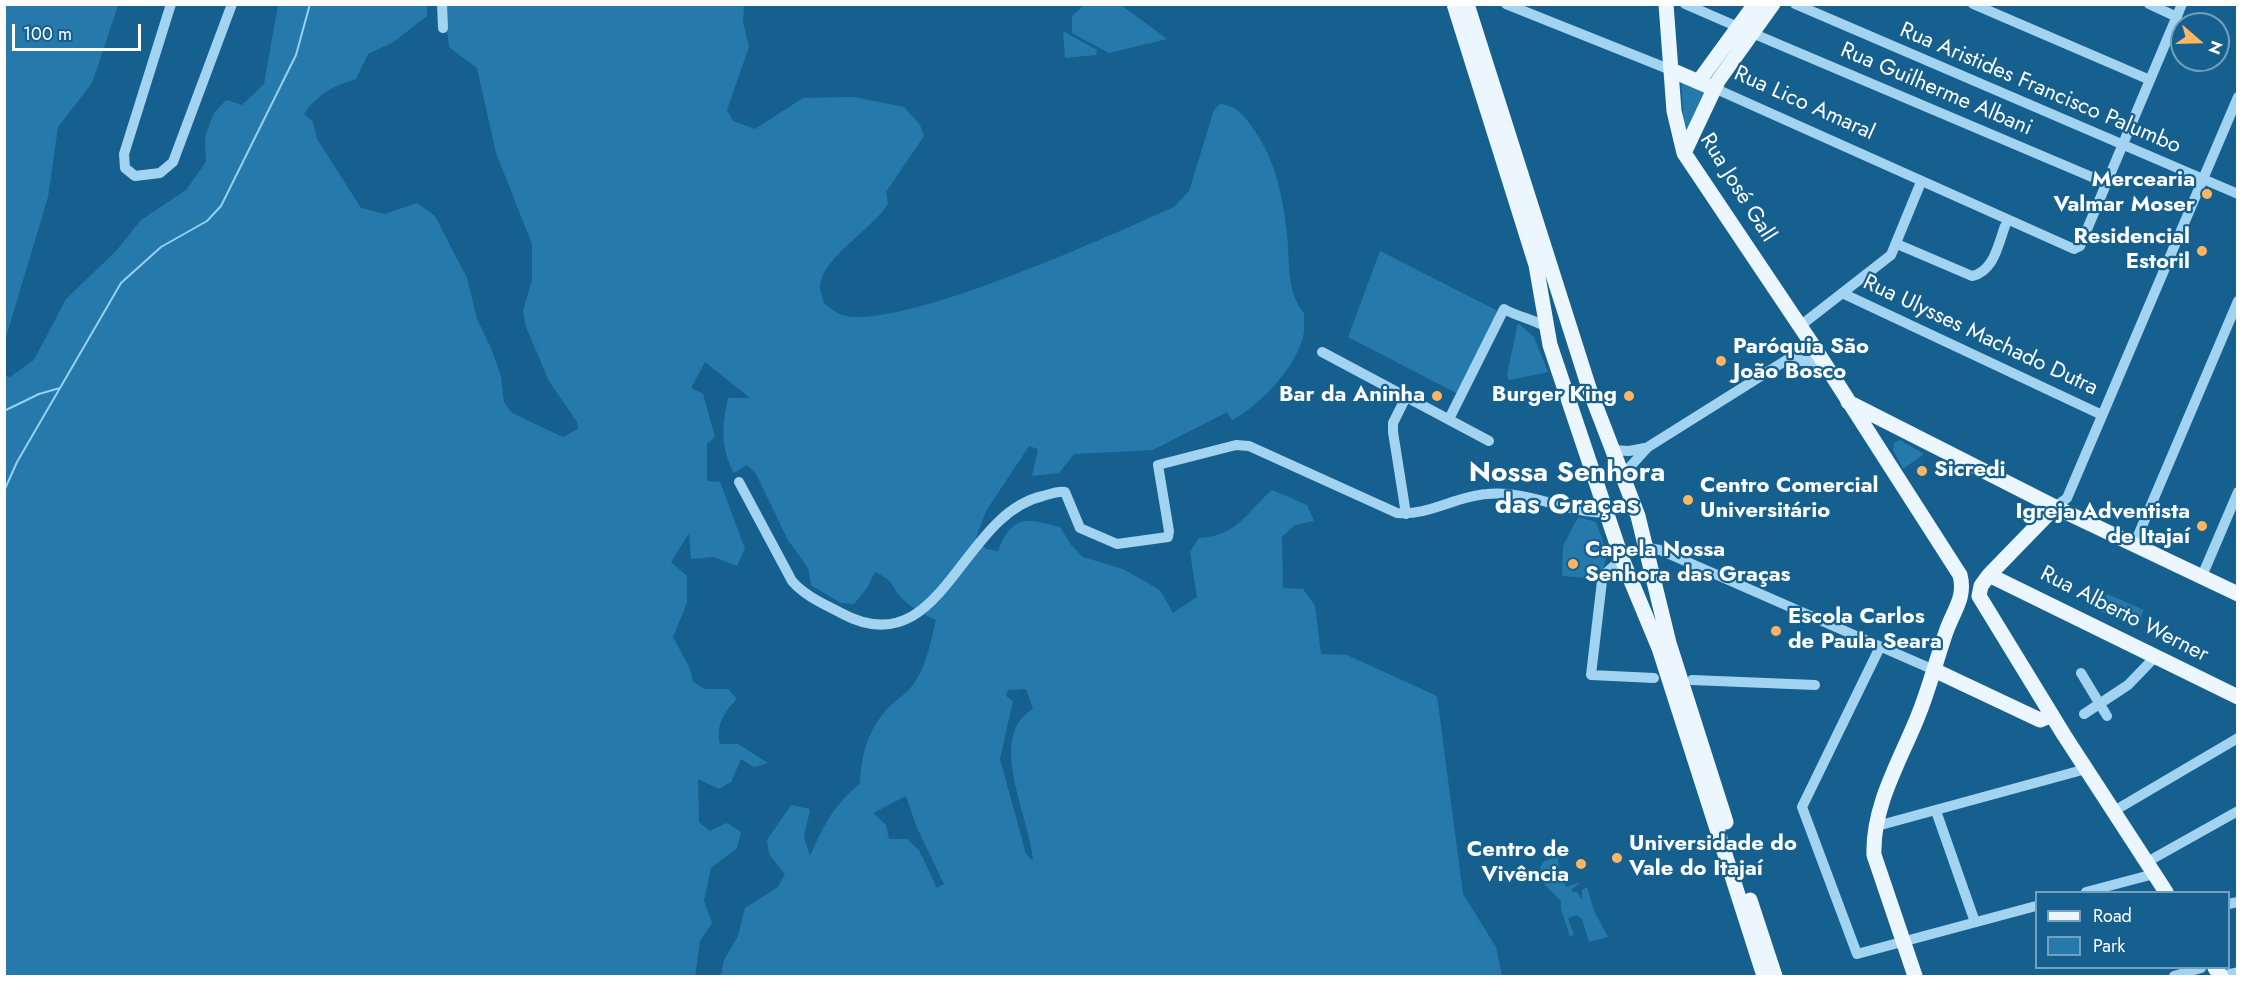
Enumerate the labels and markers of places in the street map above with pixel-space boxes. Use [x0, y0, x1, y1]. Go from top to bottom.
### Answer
place label: Mercearia Valmar Moser [2053, 168, 2195, 220]
marker: Mercearia Valmar Moser [2200, 187, 2214, 201]
place label: Residencial Estoril [2073, 225, 2190, 276]
marker: Residencial Estoril [2195, 244, 2209, 258]
place label: Paróquia São João Bosco [1733, 335, 1869, 386]
marker: Paróquia São João Bosco [1714, 354, 1728, 368]
place label: Bar da Aninha [1279, 383, 1425, 409]
place label: Burger King [1492, 383, 1617, 409]
marker: Bar da Aninha [1430, 389, 1444, 403]
marker: Burger King [1622, 389, 1636, 403]
place label: Sicredi [1934, 458, 2006, 484]
marker: Sicredi [1915, 464, 1929, 478]
place label: Centro Comercial Universitário [1700, 474, 1878, 526]
marker: Centro Comercial Universitário [1681, 493, 1695, 507]
place label: Igreja Adventista de Itajaí [2016, 500, 2190, 552]
marker: Igreja Adventista de Itajaí [2195, 519, 2209, 533]
place label: Capela Nossa Senhora das Graças [1585, 538, 1791, 590]
marker: Capela Nossa Senhora das Graças [1566, 557, 1580, 571]
place label: Escola Carlos de Paula Seara [1788, 605, 1942, 656]
marker: Escola Carlos de Paula Seara [1769, 624, 1783, 638]
place label: Universidade do Vale do Itajaí [1629, 832, 1797, 884]
place label: Centro de Vivência [1467, 838, 1569, 890]
marker: Universidade do Vale do Itajaí [1610, 851, 1624, 865]
marker: Centro de Vivência [1574, 857, 1588, 871]

